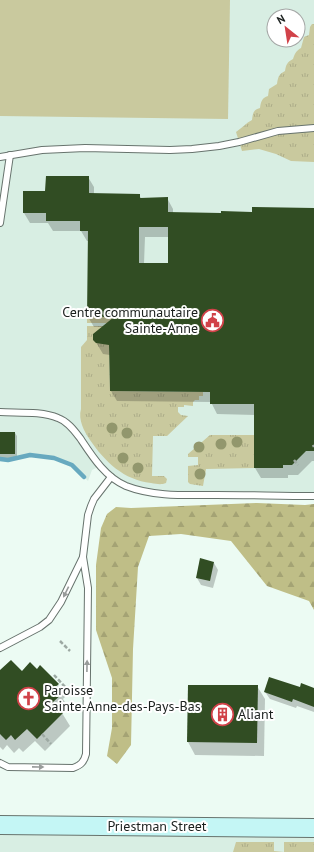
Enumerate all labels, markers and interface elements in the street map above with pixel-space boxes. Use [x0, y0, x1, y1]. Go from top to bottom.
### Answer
north arrow [266, 8, 306, 48]
text: N [274, 11, 288, 27]
place label: Centre communautaire Sainte-Anne [62, 303, 198, 337]
public building icon: Centre communautaire Sainte-Anne [200, 307, 226, 333]
one-way arrow [63, 586, 69, 598]
one-way arrow [84, 659, 90, 672]
place label: Paroisse Sainte-Anne-des-Pays-Bas [44, 681, 201, 715]
church icon: Paroisse Sainte-Anne-des-Pays-Bas [16, 685, 42, 711]
building icon: Aliant [209, 701, 235, 727]
place label: Aliant [238, 705, 274, 723]
one-way arrow [32, 764, 45, 770]
street label: Priestman Street [107, 817, 207, 835]

